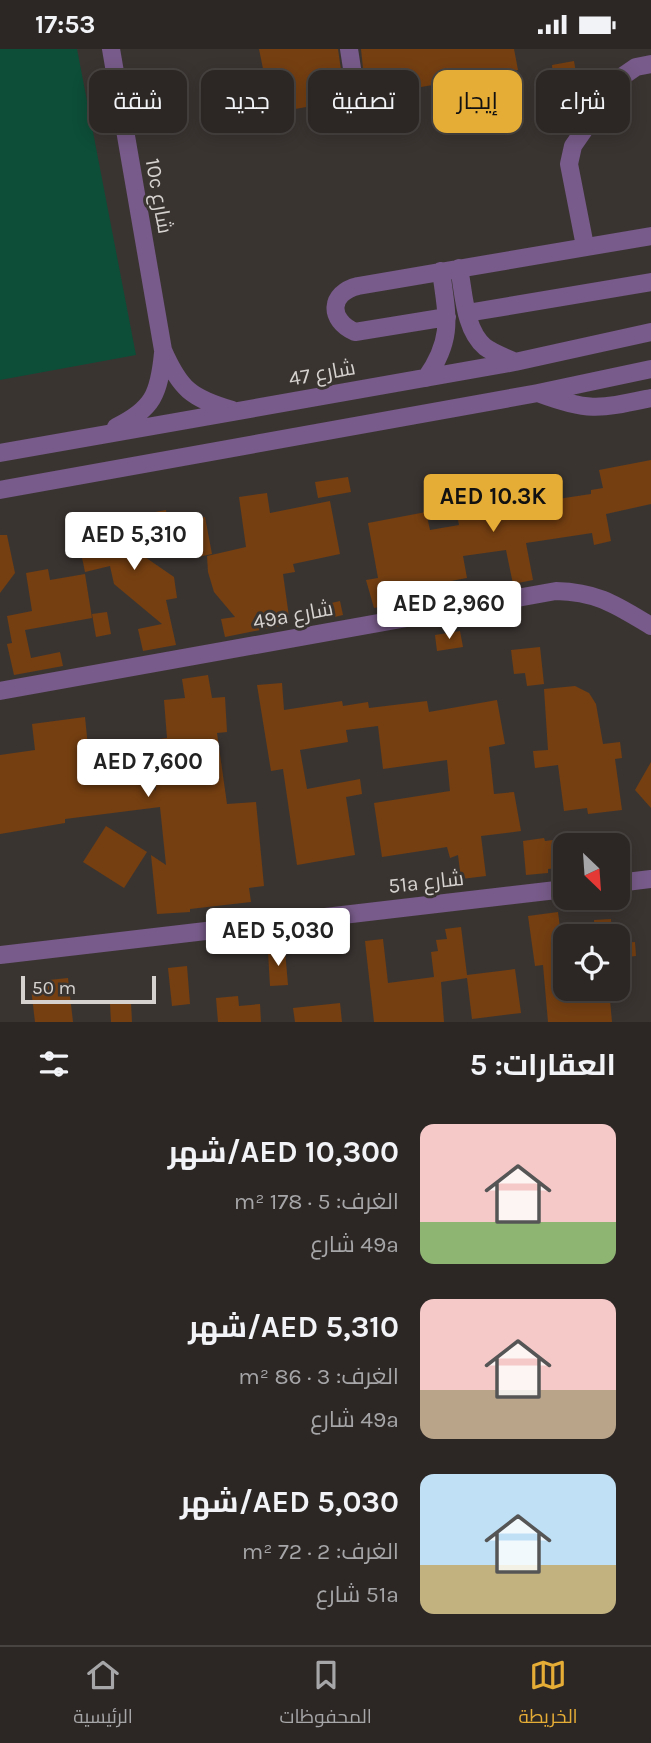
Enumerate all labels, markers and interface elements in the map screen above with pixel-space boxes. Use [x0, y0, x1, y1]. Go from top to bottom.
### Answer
text: 17:53 [35, 9, 96, 40]
chip: شقة [89, 70, 187, 133]
chip: جديد [201, 70, 294, 133]
chip: تصفية [308, 70, 419, 133]
chip: إيجار [433, 70, 522, 133]
chip: شراء [536, 70, 630, 133]
street label: 10c شارع [139, 157, 177, 236]
street label: شارع 47 [287, 355, 358, 393]
pin: AED 10.3K [413, 475, 573, 534]
text: AED 10.3K [440, 483, 546, 510]
pin: AED 5,310 [54, 512, 214, 572]
text: AED 5,310 [81, 521, 187, 548]
pin: AED 2,960 [369, 581, 529, 641]
text: AED 2,960 [393, 590, 505, 617]
street label: 49a شارع [251, 596, 335, 636]
pin: AED 7,600 [68, 739, 228, 799]
text: AED 7,600 [93, 748, 203, 775]
north arrow [553, 833, 630, 910]
map controls [553, 833, 630, 1001]
street label: 51a شارع [387, 866, 465, 900]
pin: AED 5,030 [198, 909, 358, 968]
text: AED 5,030 [222, 917, 334, 944]
button: locate [553, 924, 630, 1001]
scale bar [21, 973, 156, 1005]
text: 50 m [32, 977, 76, 999]
icon: filters [35, 1045, 73, 1083]
text: العقارات: 5 [470, 1047, 616, 1083]
text: AED 10,300/شهر [168, 1134, 399, 1170]
icon: home [476, 1152, 560, 1236]
text: الغرف: 5 · 178 m² [234, 1188, 399, 1215]
text: 49a شارع [310, 1231, 399, 1258]
text: AED 5,310/شهر [188, 1309, 399, 1345]
icon: home [476, 1327, 560, 1411]
text: الغرف: 3 · 86 m² [238, 1363, 399, 1390]
text: 49a شارع [310, 1406, 399, 1433]
text: AED 5,030/شهر [180, 1484, 399, 1520]
icon: home [476, 1502, 560, 1586]
text: الغرف: 2 · 72 m² [242, 1538, 399, 1565]
text: 51a شارع [316, 1581, 399, 1608]
tab: الرئيسية [73, 1656, 133, 1734]
tab: المحفوظات [279, 1656, 372, 1734]
tab: الخريطة [518, 1656, 578, 1734]

